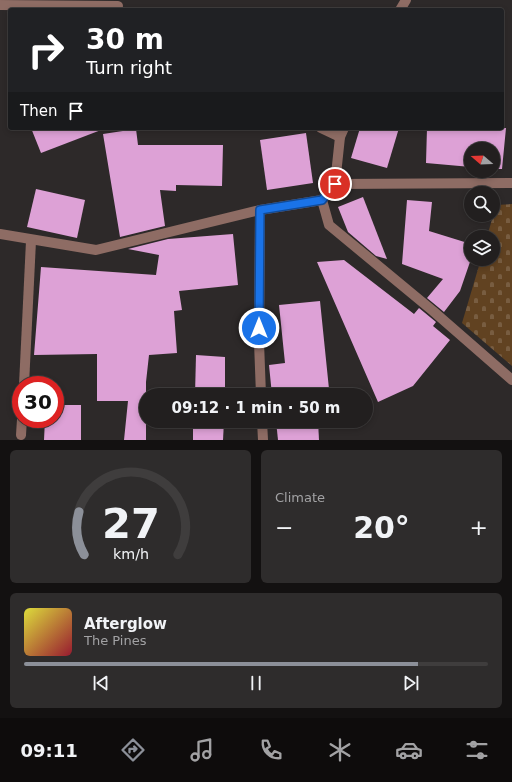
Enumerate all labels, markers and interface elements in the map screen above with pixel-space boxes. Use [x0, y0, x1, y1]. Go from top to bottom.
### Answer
text: 30 m [86, 23, 164, 56]
icon: right [20, 24, 72, 76]
text: Turn right [86, 57, 172, 78]
icon: arrive [65, 100, 87, 122]
text: Then [20, 102, 57, 120]
north arrow [464, 142, 500, 178]
map controls [464, 142, 500, 266]
pin [318, 167, 352, 201]
icon: arrive [324, 173, 346, 195]
button: search [464, 186, 500, 222]
button: layers [464, 230, 500, 266]
position arrow [238, 307, 280, 349]
speed limit sign: 30 [12, 376, 64, 428]
text: 09:12 · 1 min · 50 m [172, 399, 340, 417]
text: Climate [275, 490, 325, 505]
text: 27 [102, 498, 159, 547]
text: 20° [353, 510, 410, 545]
text: − [275, 515, 293, 540]
text: + [470, 515, 488, 540]
text: km/h [112, 545, 149, 561]
text: Afterglow [84, 615, 167, 633]
text: The Pines [84, 633, 147, 648]
icon: previous [90, 672, 112, 694]
icon: pause [245, 672, 267, 694]
icon: next [400, 672, 422, 694]
icon: directions [119, 736, 147, 764]
icon: music [188, 736, 216, 764]
icon: phone [257, 736, 285, 764]
icon: climate [326, 736, 354, 764]
icon: car [395, 736, 423, 764]
icon: filters [463, 736, 491, 764]
text: 09:11 [20, 740, 78, 761]

